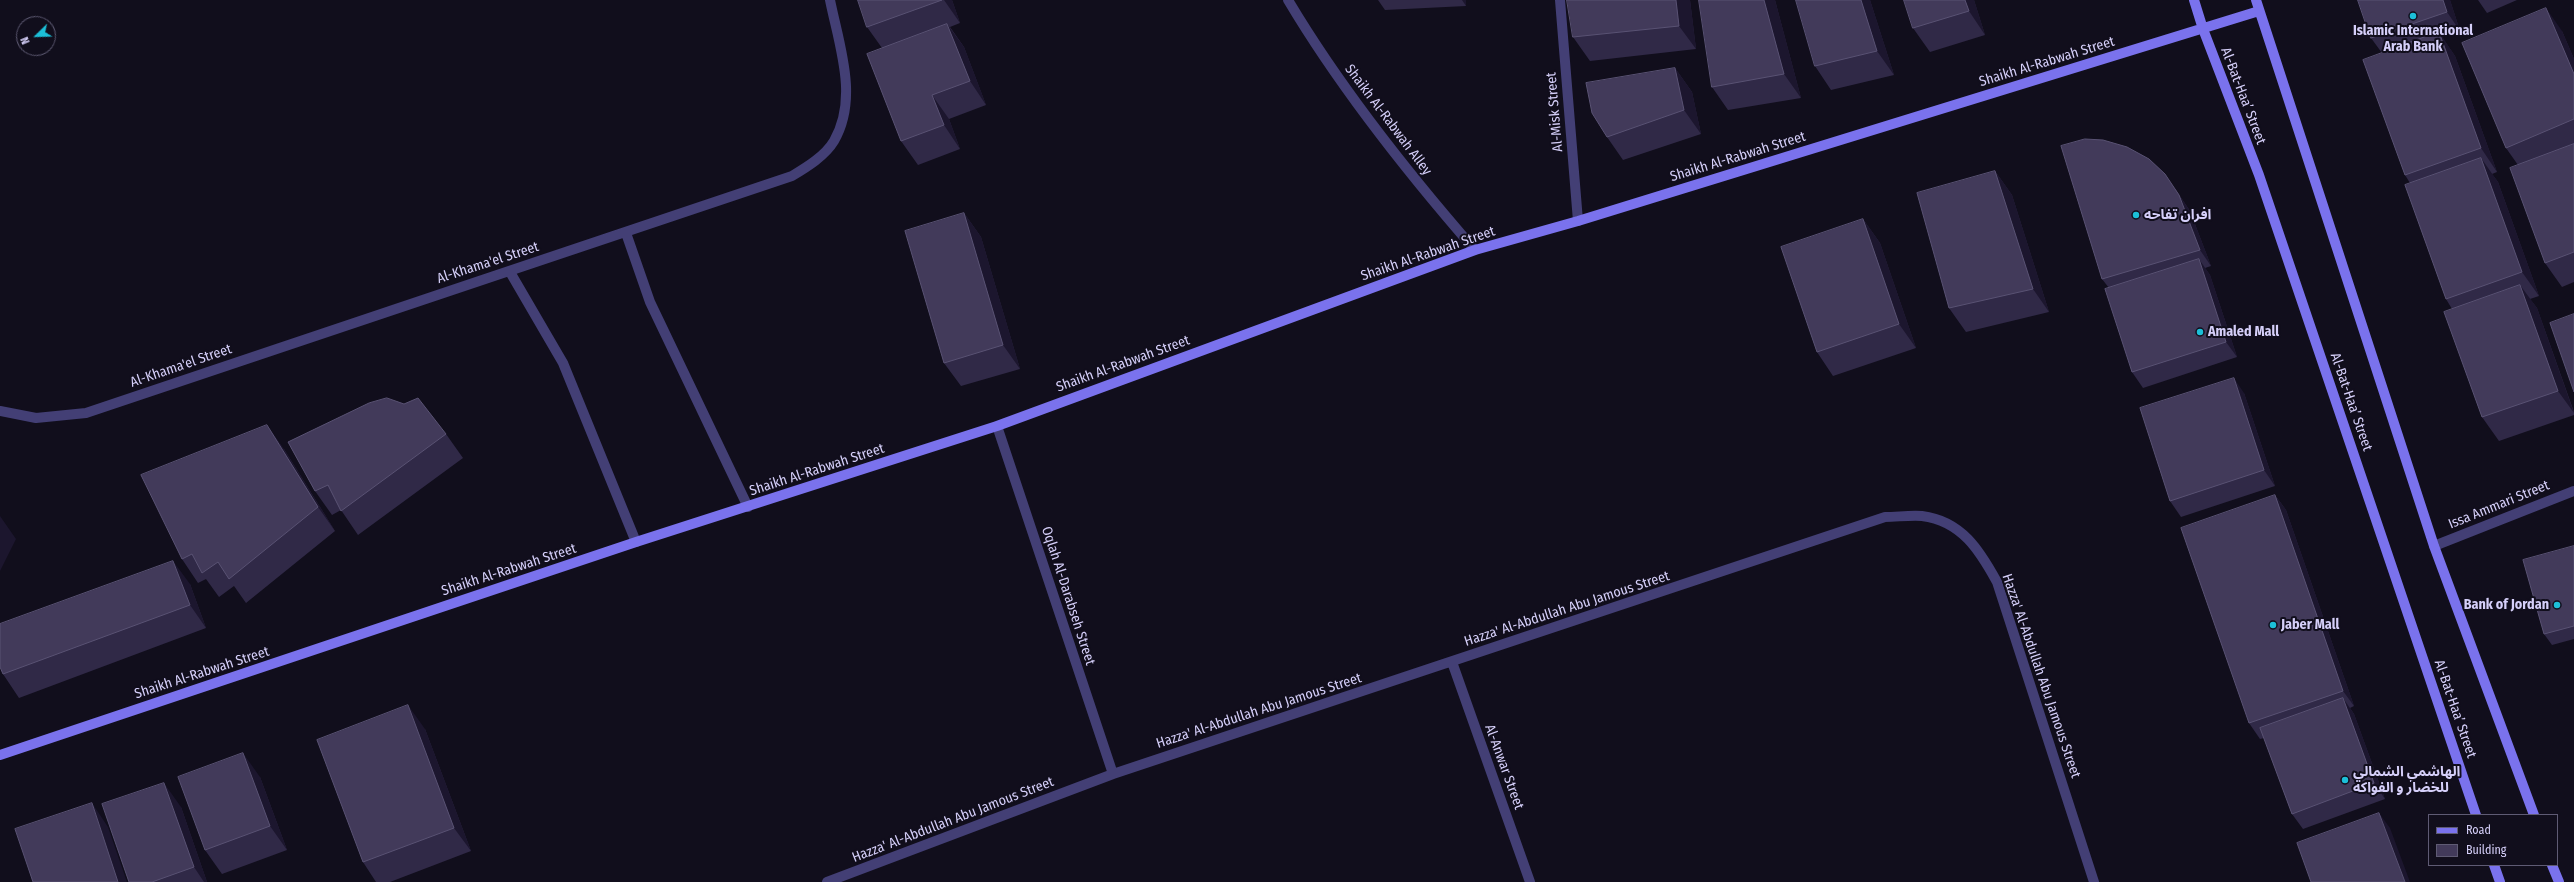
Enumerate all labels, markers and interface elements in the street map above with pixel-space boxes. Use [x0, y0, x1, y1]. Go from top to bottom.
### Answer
marker: Islamic International Arab Bank [2408, 11, 2418, 21]
north arrow [16, 16, 56, 56]
place label: Islamic International Arab Bank [2353, 23, 2473, 56]
street label: Shaikh Al-Rabwah Street [1977, 33, 2117, 91]
text: N [18, 35, 33, 46]
street label: Al-Bat-Haa’ Street [2217, 45, 2269, 147]
street label: Shaikh Al-Rabwah Alley [1341, 61, 1435, 179]
street label: Al-Misk Street [1543, 72, 1567, 152]
street label: Shaikh Al-Rabwah Street [1668, 128, 1808, 186]
place label: افران تفاحه [2144, 207, 2211, 223]
marker: افران تفاحه [2131, 210, 2141, 220]
street label: Shaikh Al-Rabwah Street [1359, 223, 1497, 285]
street label: Al-Khama'el Street [435, 239, 541, 287]
place label: Amaled Mall [2208, 324, 2279, 340]
marker: Amaled Mall [2195, 327, 2205, 337]
street label: Shaikh Al-Rabwah Street [1054, 332, 1192, 396]
street label: Al-Khama'el Street [128, 341, 234, 391]
street label: Al-Bat-Haa’ Street [2326, 351, 2376, 453]
street label: Shaikh Al-Rabwah Street [747, 440, 887, 500]
street label: Issa Ammari Street [2446, 477, 2552, 533]
street label: Oqlah Al-Darabseh Street [1038, 524, 1098, 668]
street label: Shaikh Al-Rabwah Street [439, 540, 579, 600]
street label: Hazza' Al-Abdullah Abu Jamous Street [1462, 568, 1672, 650]
street label: Hazza' Al-Abdullah Abu Jamous Street [1998, 572, 2084, 780]
place label: Bank of Jordan [2464, 597, 2549, 613]
marker: Bank of Jordan [2552, 600, 2562, 610]
place label: Jaber Mall [2281, 617, 2339, 633]
marker: Jaber Mall [2268, 620, 2278, 630]
street label: Shaikh Al-Rabwah Street [132, 643, 272, 703]
street label: Al-Bat-Haa’ Street [2430, 658, 2480, 760]
street label: Hazza' Al-Abdullah Abu Jamous Street [1154, 670, 1364, 752]
street label: Al-Anwar Street [1481, 722, 1527, 812]
place label: الهاشمي الشمالي للخضار و الفواكه [2353, 764, 2460, 796]
street label: Hazza' Al-Abdullah Abu Jamous Street [850, 774, 1056, 866]
marker: الهاشمي الشمالي للخضار و الفواكه [2340, 775, 2350, 785]
legend [2428, 814, 2558, 866]
text: Road [2466, 823, 2491, 837]
text: Building [2466, 843, 2506, 857]

